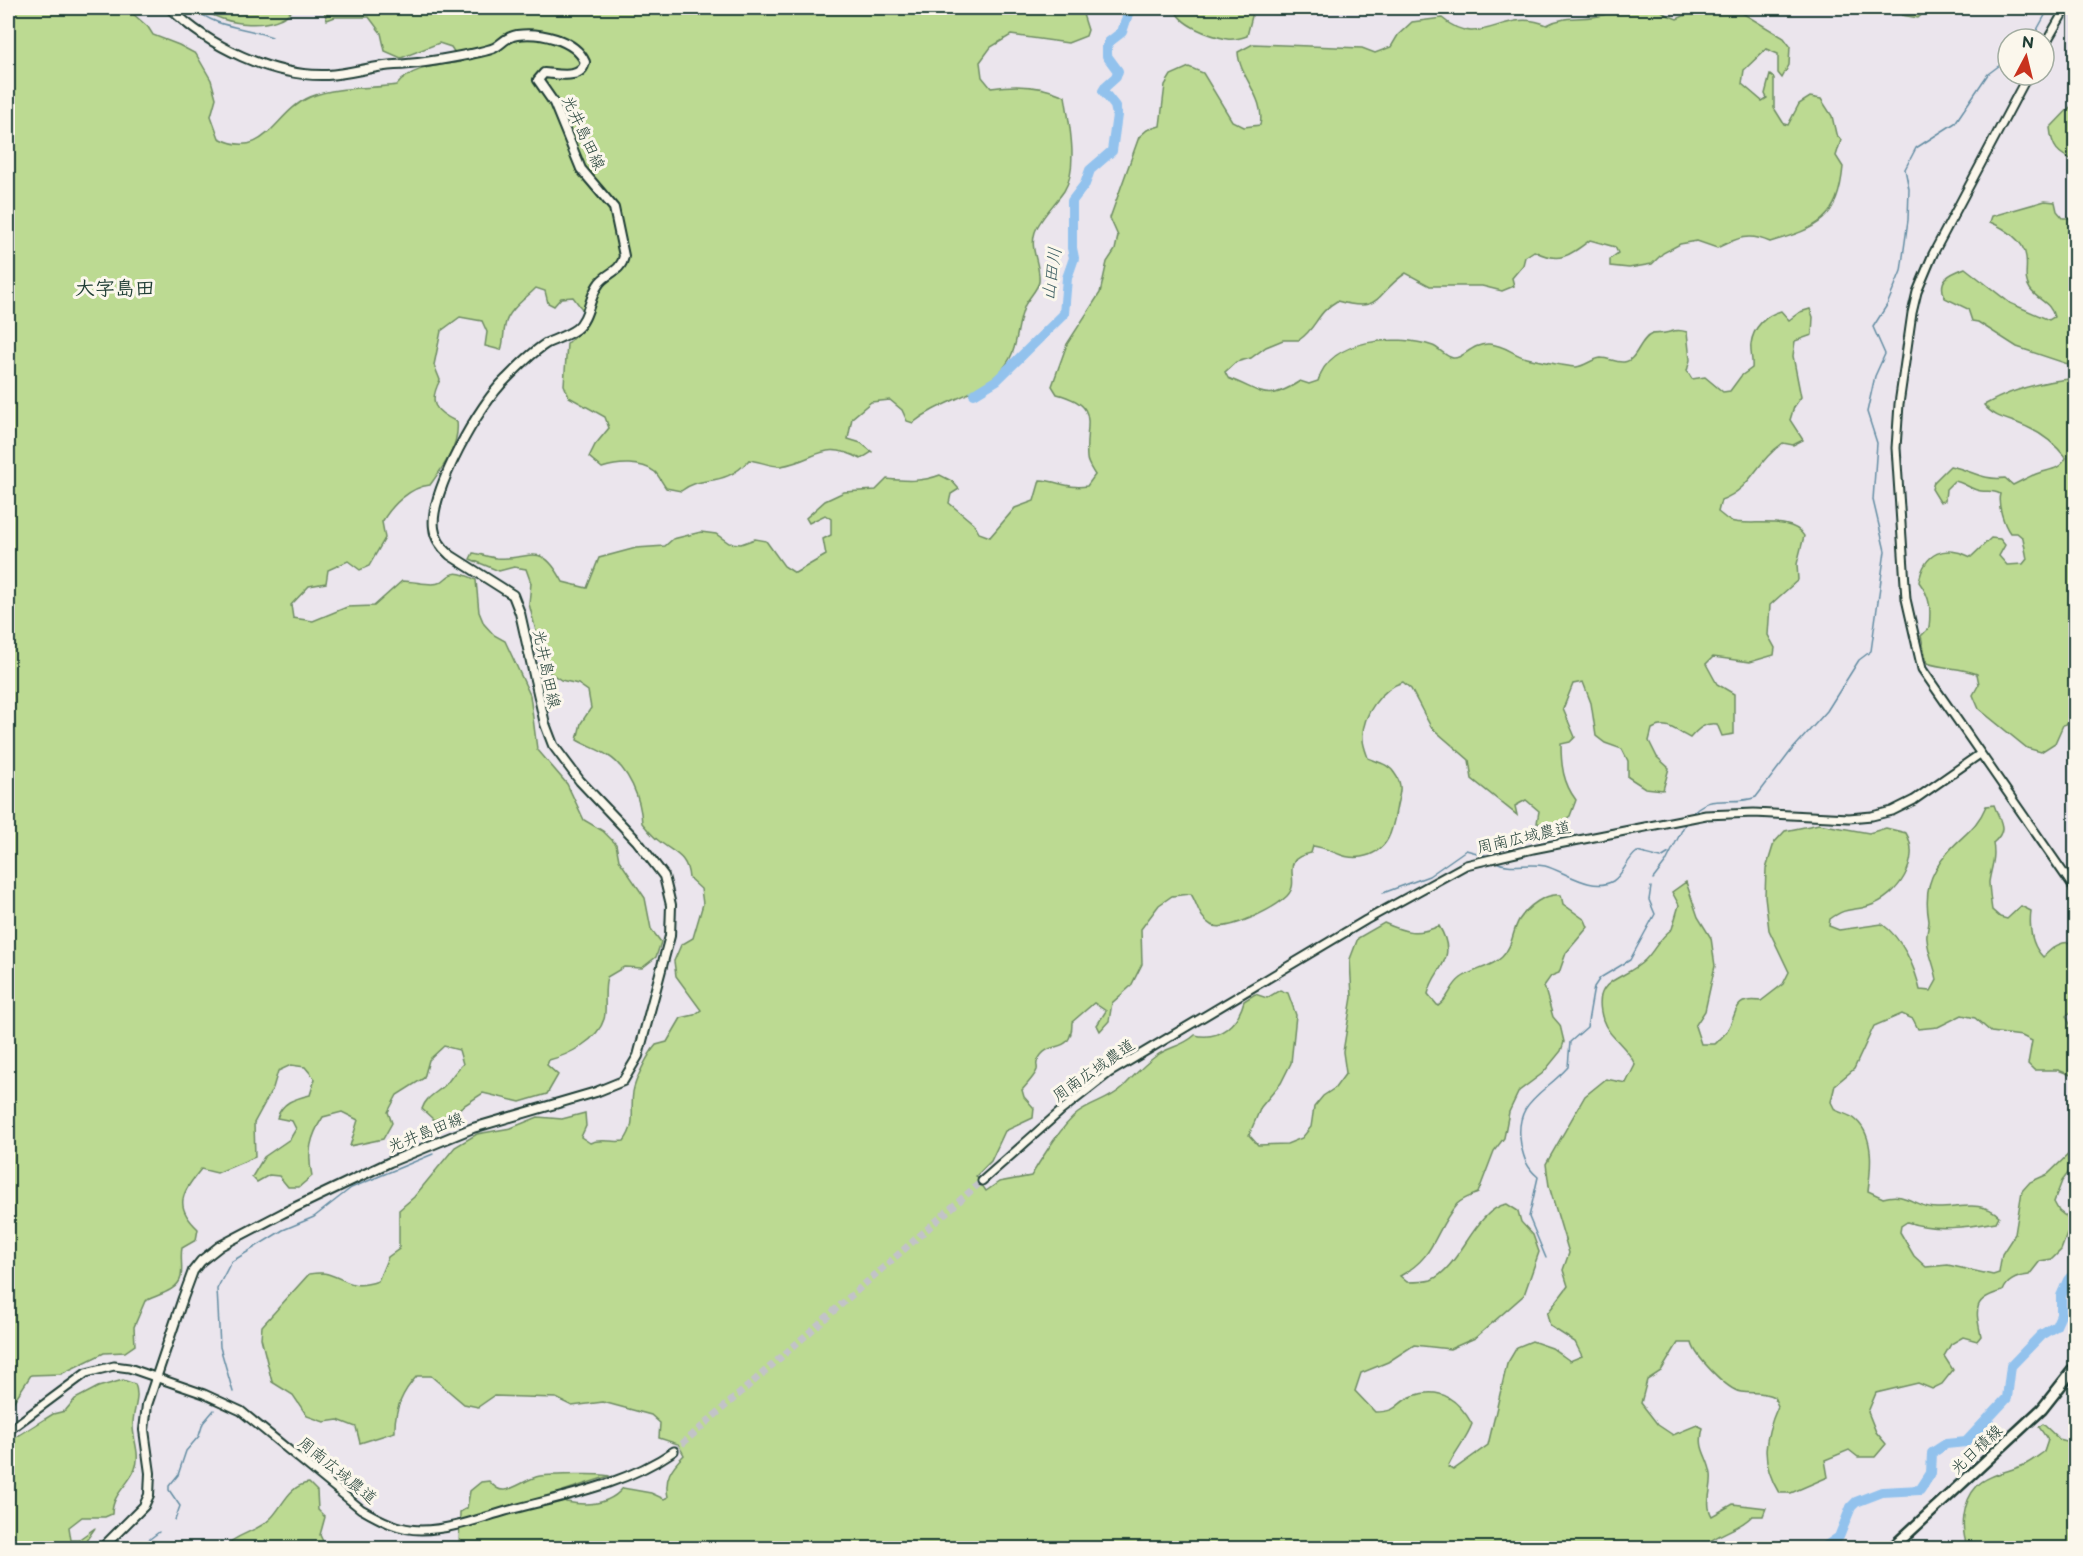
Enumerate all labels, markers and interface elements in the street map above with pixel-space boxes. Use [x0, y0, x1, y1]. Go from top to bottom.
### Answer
north arrow [1996, 27, 2056, 87]
text: N [2021, 33, 2035, 54]
street label: 光井島田線 [557, 93, 609, 173]
water label: 山田川 [1038, 246, 1066, 302]
district label: 大字島田 [75, 277, 155, 301]
street label: 光井島田線 [528, 628, 564, 710]
street label: 周南広域農道 [1475, 818, 1573, 858]
street label: 周南広域農道 [1049, 1036, 1139, 1106]
street label: 光井島田線 [385, 1109, 467, 1157]
street label: 光日積線 [1947, 1421, 2007, 1479]
street label: 周南広域農道 [294, 1433, 380, 1509]

